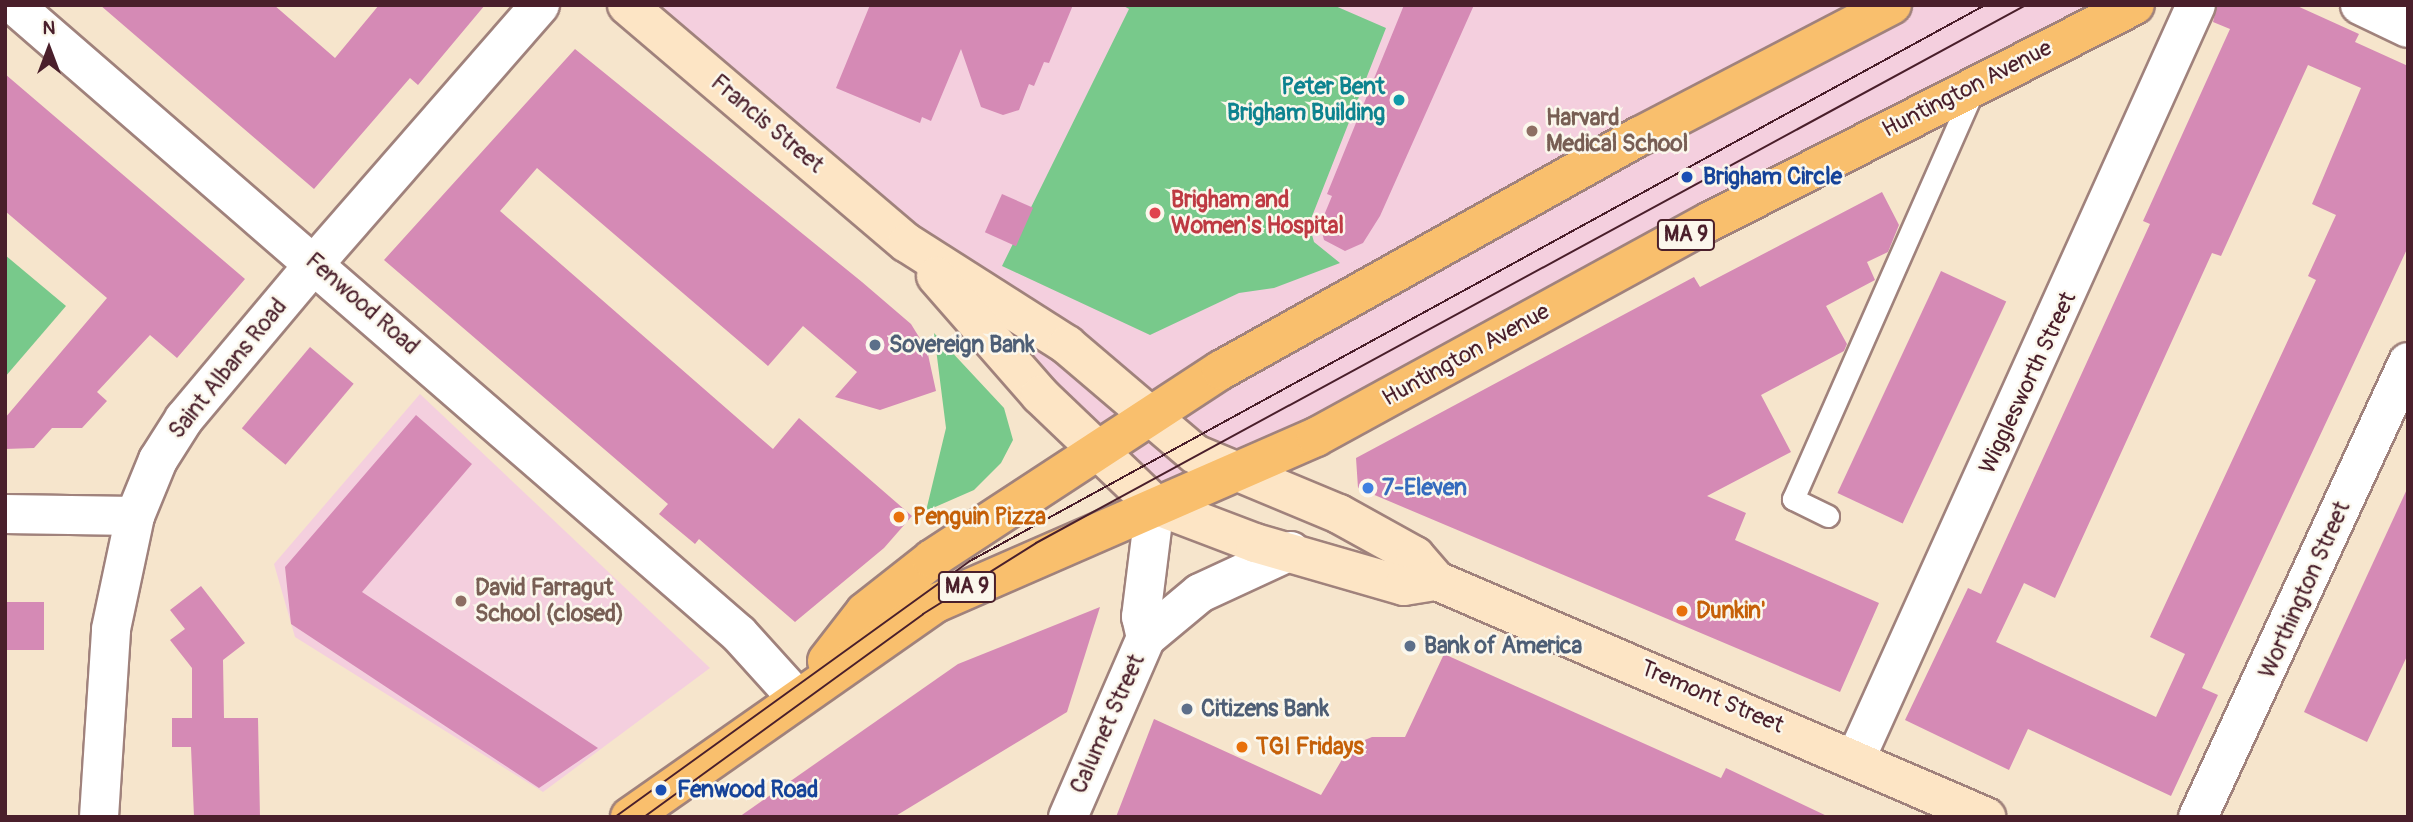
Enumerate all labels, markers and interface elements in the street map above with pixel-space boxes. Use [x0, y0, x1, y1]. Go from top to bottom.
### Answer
north arrow [14, 14, 84, 84]
text: N [43, 16, 55, 40]
street label: Huntington Avenue [1878, 34, 2056, 144]
street label: Francis Street [705, 69, 829, 179]
place label: Peter Bent Brigham Building [1227, 73, 1385, 127]
marker: Peter Bent Brigham Building [1391, 92, 1407, 108]
place label: Harvard Medical School [1546, 104, 1688, 158]
marker: Harvard Medical School [1524, 123, 1540, 139]
place label: Brigham Circle [1703, 163, 1842, 191]
marker: Brigham Circle [1677, 167, 1697, 187]
place label: Brigham and Women's Hospital [1171, 186, 1344, 240]
marker: Brigham and Women's Hospital [1145, 203, 1165, 223]
road number: MA 9 [1656, 218, 1716, 252]
street label: Fenwood Road [300, 247, 424, 361]
street label: Wigglesworth Street [1974, 288, 2082, 478]
street label: Saint Albans Road [163, 293, 293, 445]
street label: Huntington Avenue [1378, 298, 1554, 412]
place label: Sovereign Bank [889, 331, 1035, 359]
marker: Sovereign Bank [867, 337, 883, 353]
place label: 7-Eleven [1382, 474, 1467, 502]
marker: 7-Eleven [1360, 480, 1376, 496]
street label: Worthington Street [2254, 497, 2356, 683]
place label: Penguin Pizza [913, 503, 1046, 531]
marker: Penguin Pizza [891, 509, 907, 525]
road number: MA 9 [937, 570, 997, 604]
place label: David Farragut School (closed) [475, 574, 624, 628]
marker: David Farragut School (closed) [453, 593, 469, 609]
place label: Dunkin' [1696, 597, 1766, 625]
marker: Dunkin' [1674, 603, 1690, 619]
place label: Bank of America [1424, 632, 1582, 660]
marker: Bank of America [1402, 638, 1418, 654]
street label: Calumet Street [1065, 650, 1151, 798]
street label: Tremont Street [1636, 654, 1788, 740]
place label: Citizens Bank [1201, 695, 1329, 723]
marker: Citizens Bank [1179, 701, 1195, 717]
place label: TGI Fridays [1256, 733, 1364, 761]
marker: TGI Fridays [1234, 739, 1250, 755]
place label: Fenwood Road [677, 776, 818, 804]
marker: Fenwood Road [651, 780, 671, 800]

